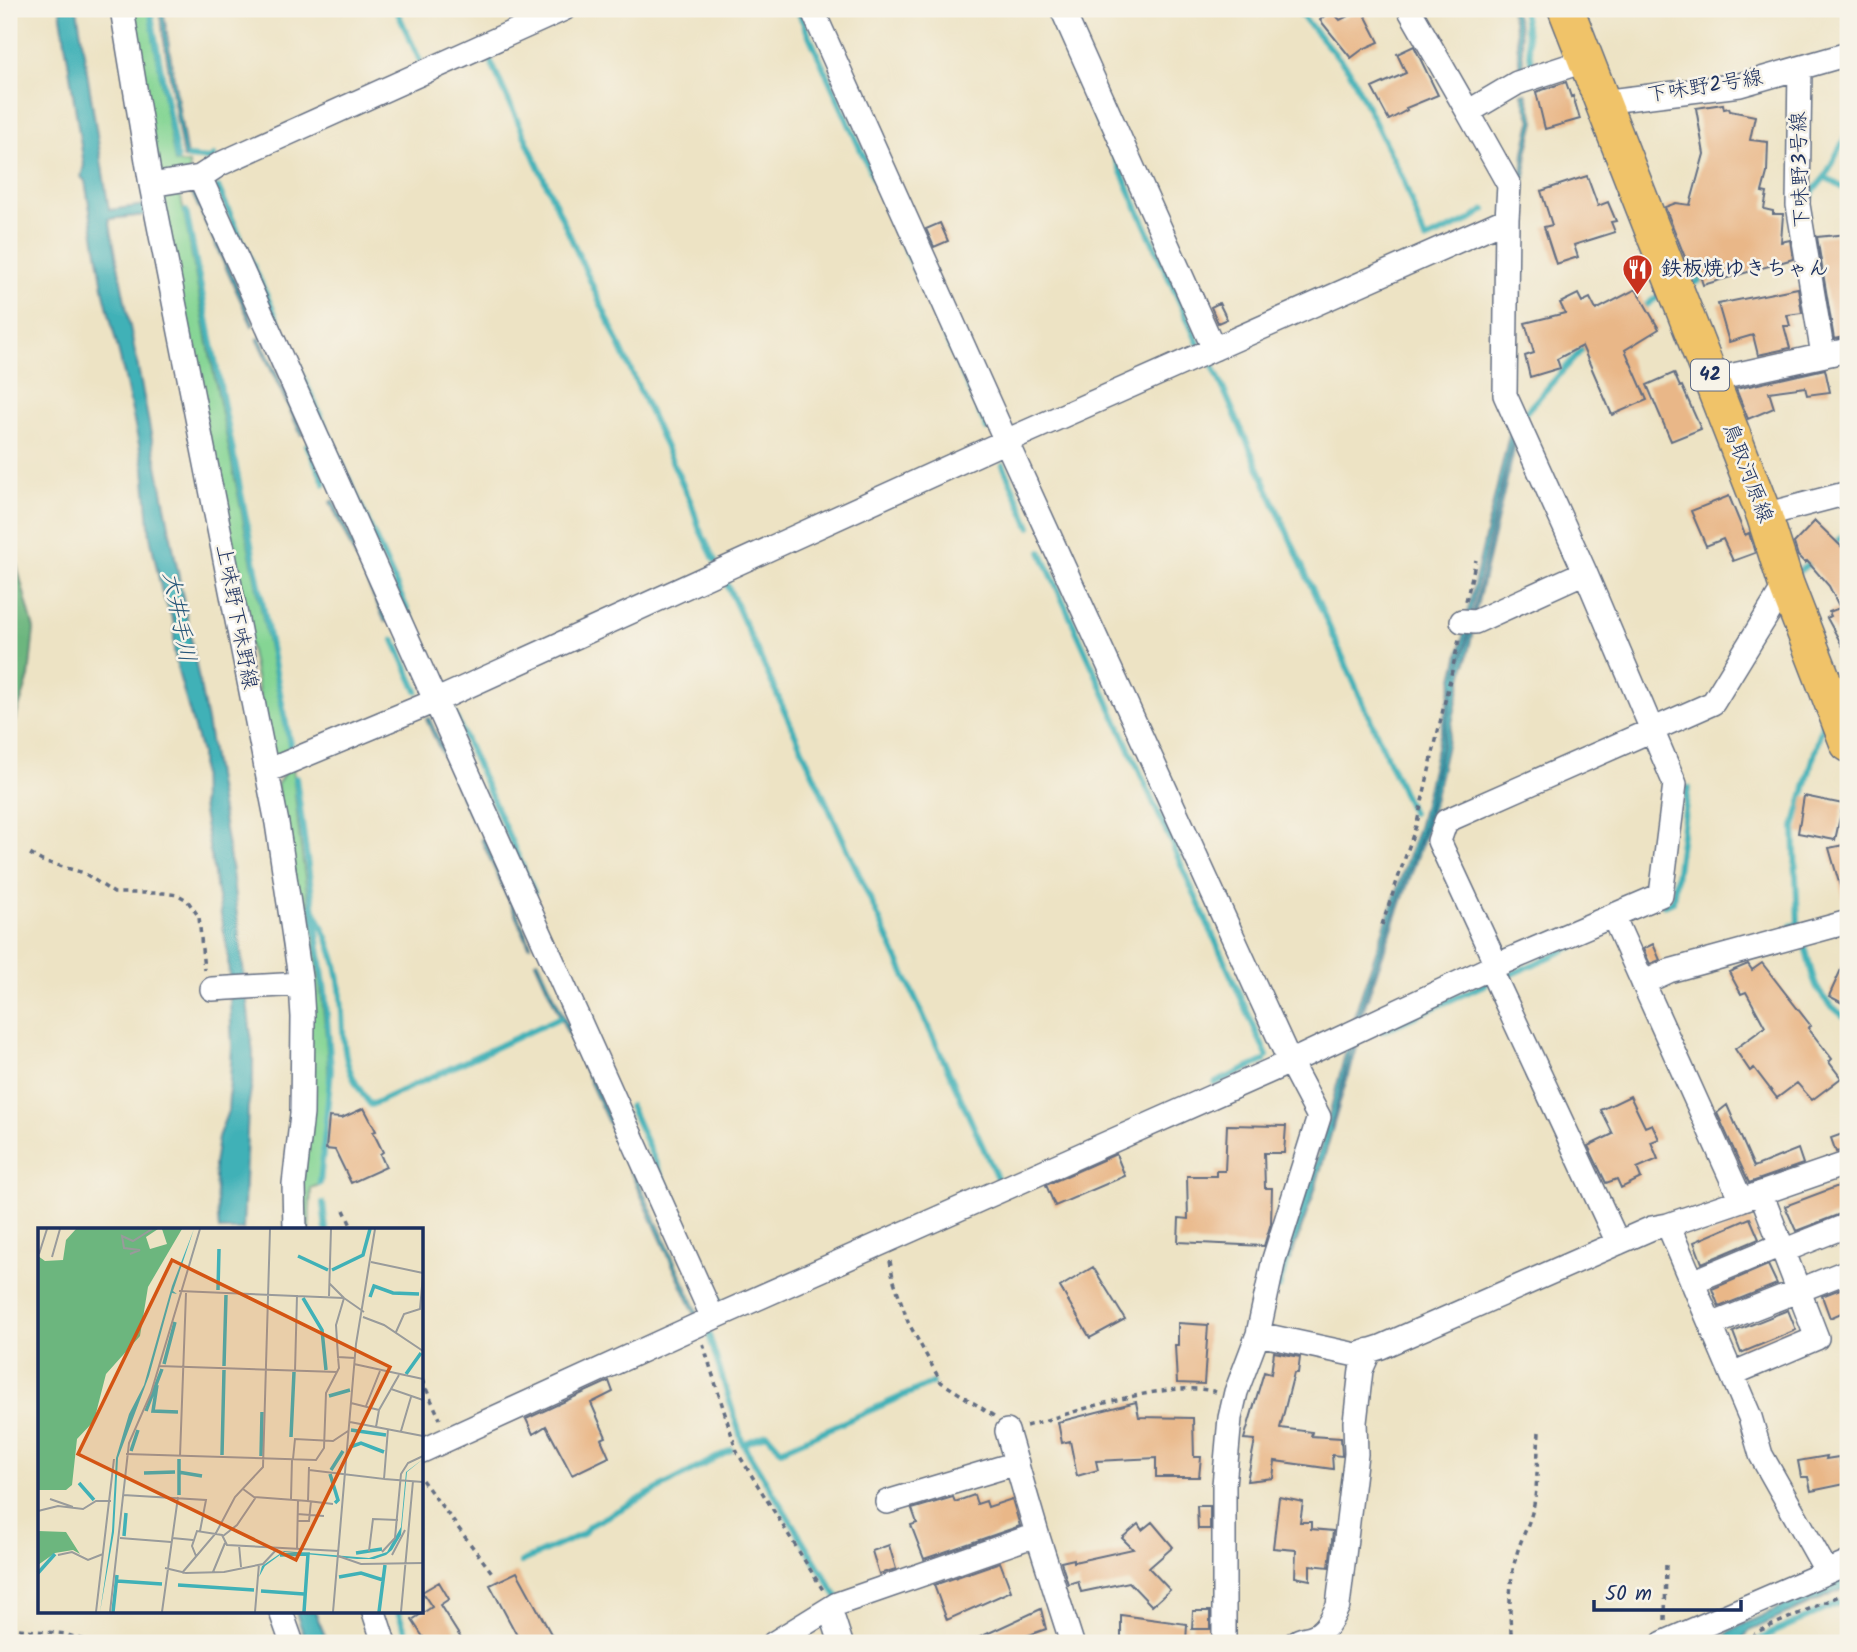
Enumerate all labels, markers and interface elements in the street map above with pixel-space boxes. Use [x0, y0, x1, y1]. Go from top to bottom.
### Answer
street label: 下味野2号線 [1645, 62, 1765, 112]
street label: 下味野3号線 [1782, 111, 1820, 229]
restaurant icon: 鉄板焼ゆきちゃん [1621, 252, 1655, 296]
place label: 鉄板焼ゆきちゃん [1661, 253, 1829, 286]
road number: 42 [1691, 360, 1729, 390]
street label: 鳥取河原線 [1713, 418, 1781, 528]
street label: 上味野下味野線 [206, 542, 266, 692]
water label: 大井手川 [152, 568, 204, 666]
inset map [38, 1228, 424, 1614]
scale bar [1594, 1568, 1742, 1612]
text: 50 m [1605, 1578, 1652, 1611]

